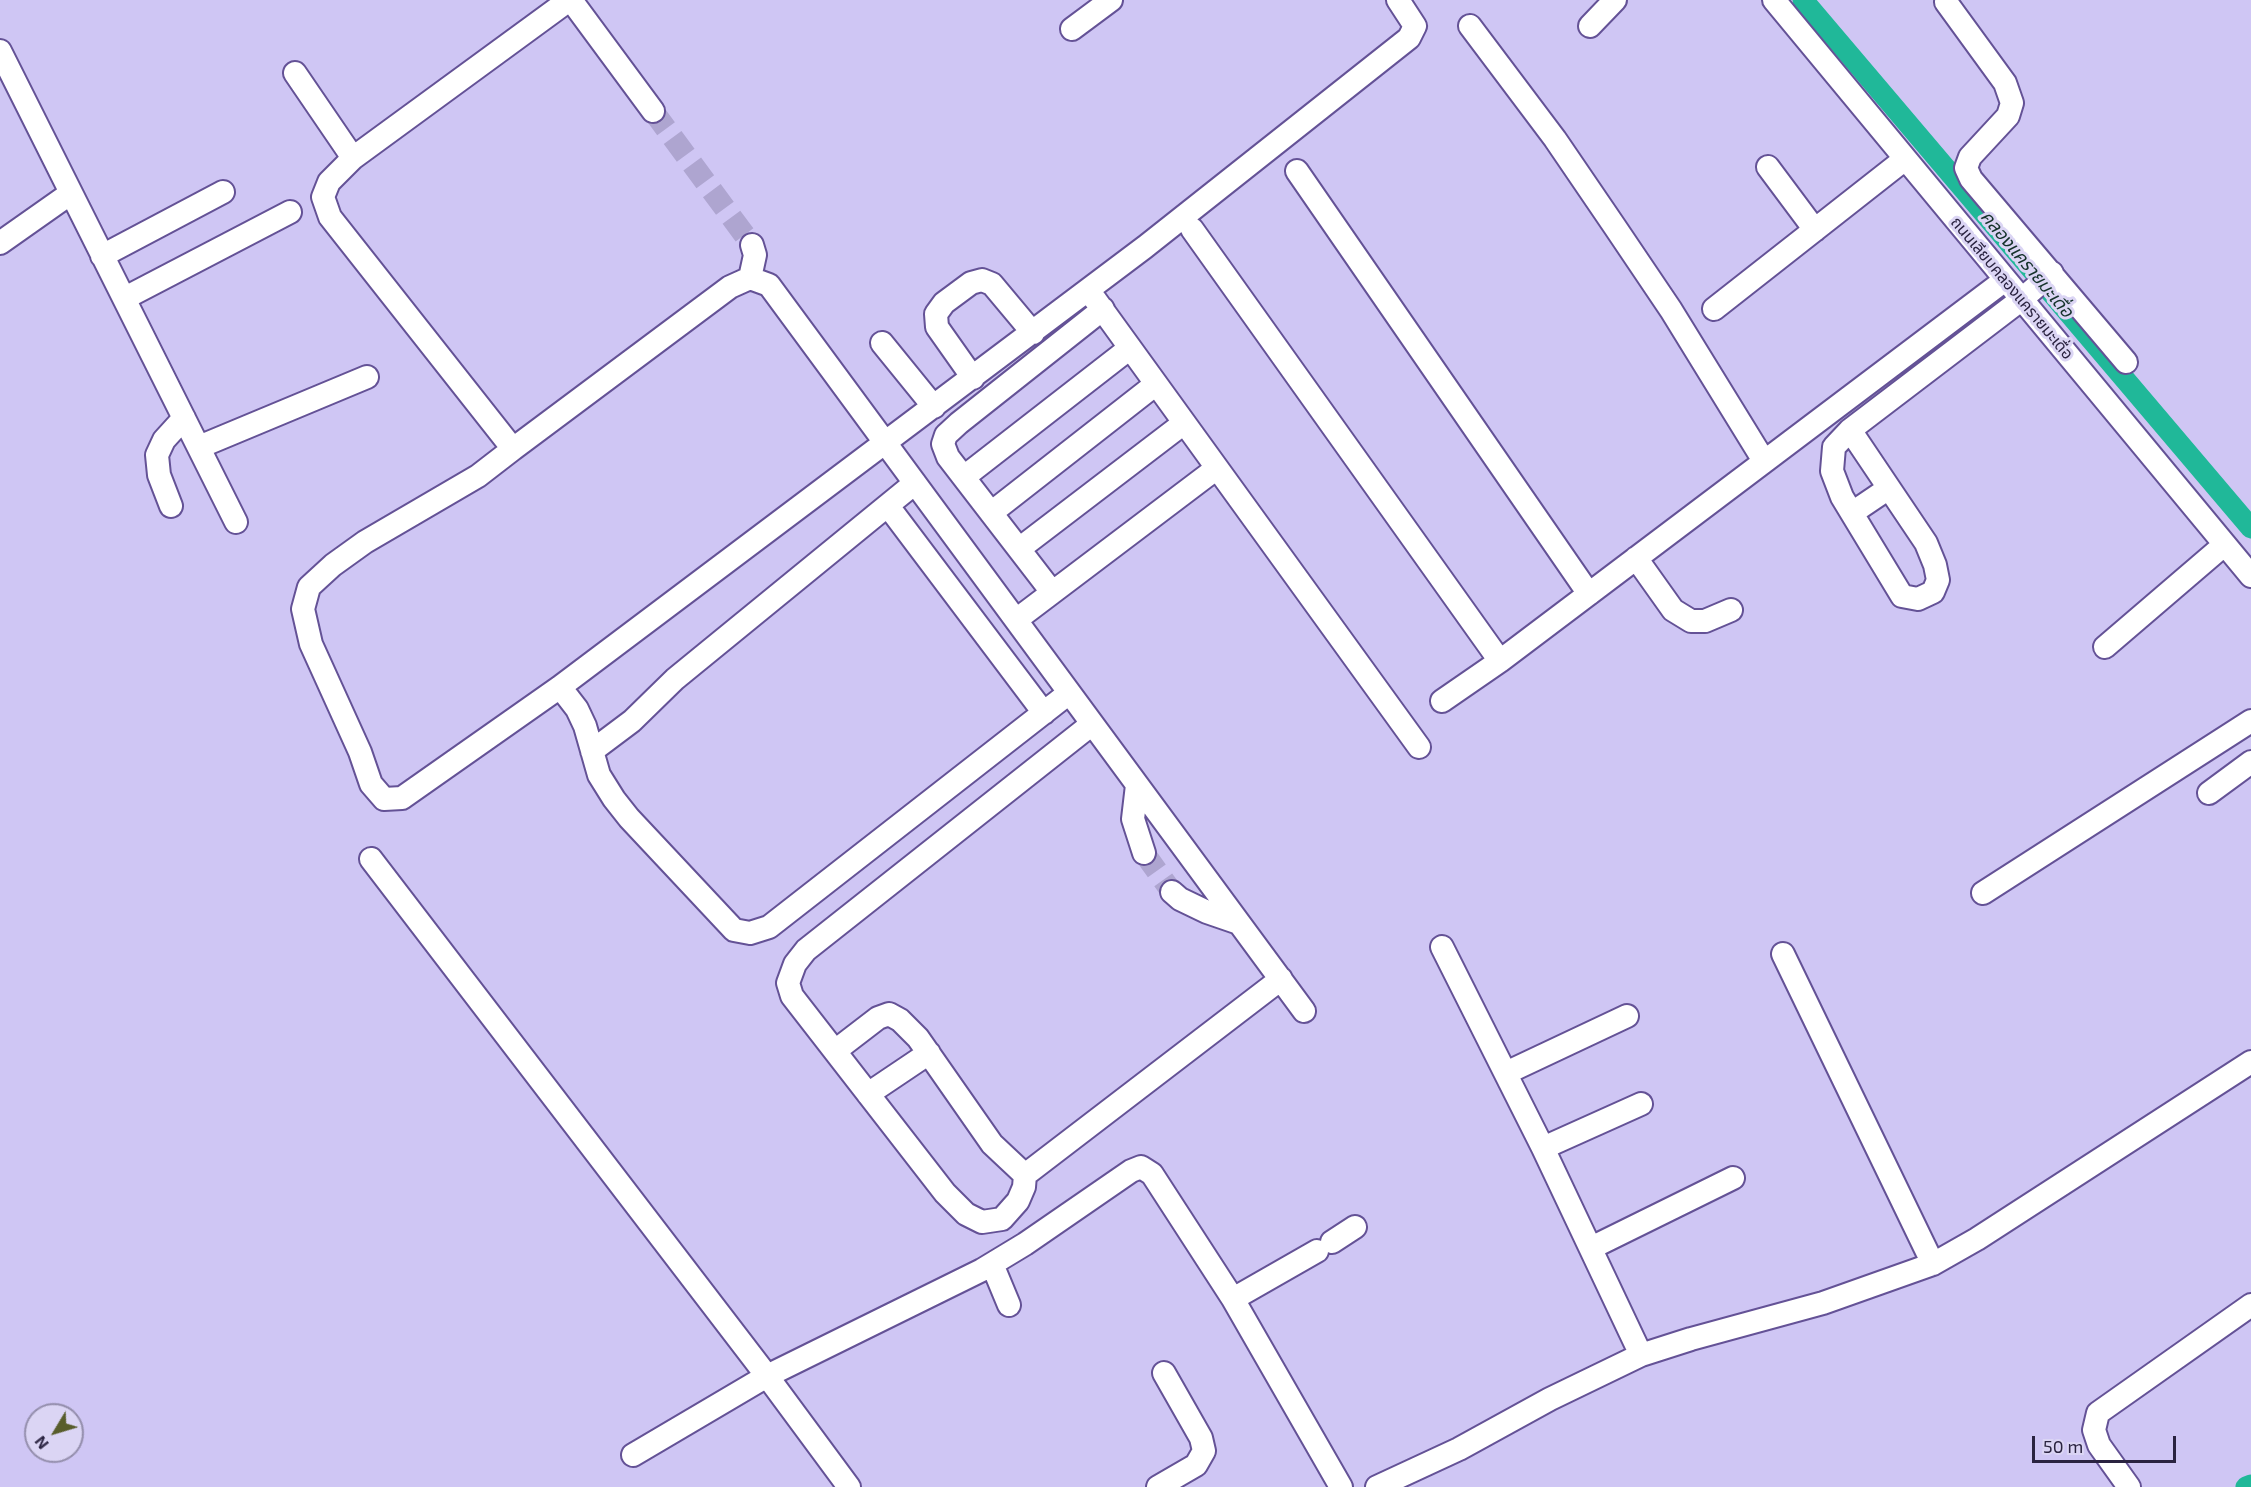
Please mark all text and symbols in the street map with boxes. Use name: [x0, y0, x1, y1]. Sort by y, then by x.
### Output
water label: คลองแครายมะเดื่อ: [1976, 206, 2078, 322]
street label: ถนนเลียบคลองแครายมะเดื่อ: [1947, 213, 2077, 363]
north arrow: [24, 1403, 84, 1463]
scale bar: [2035, 1424, 2179, 1462]
text: N: [30, 1433, 52, 1454]
text: 50 m: [2043, 1435, 2083, 1457]

